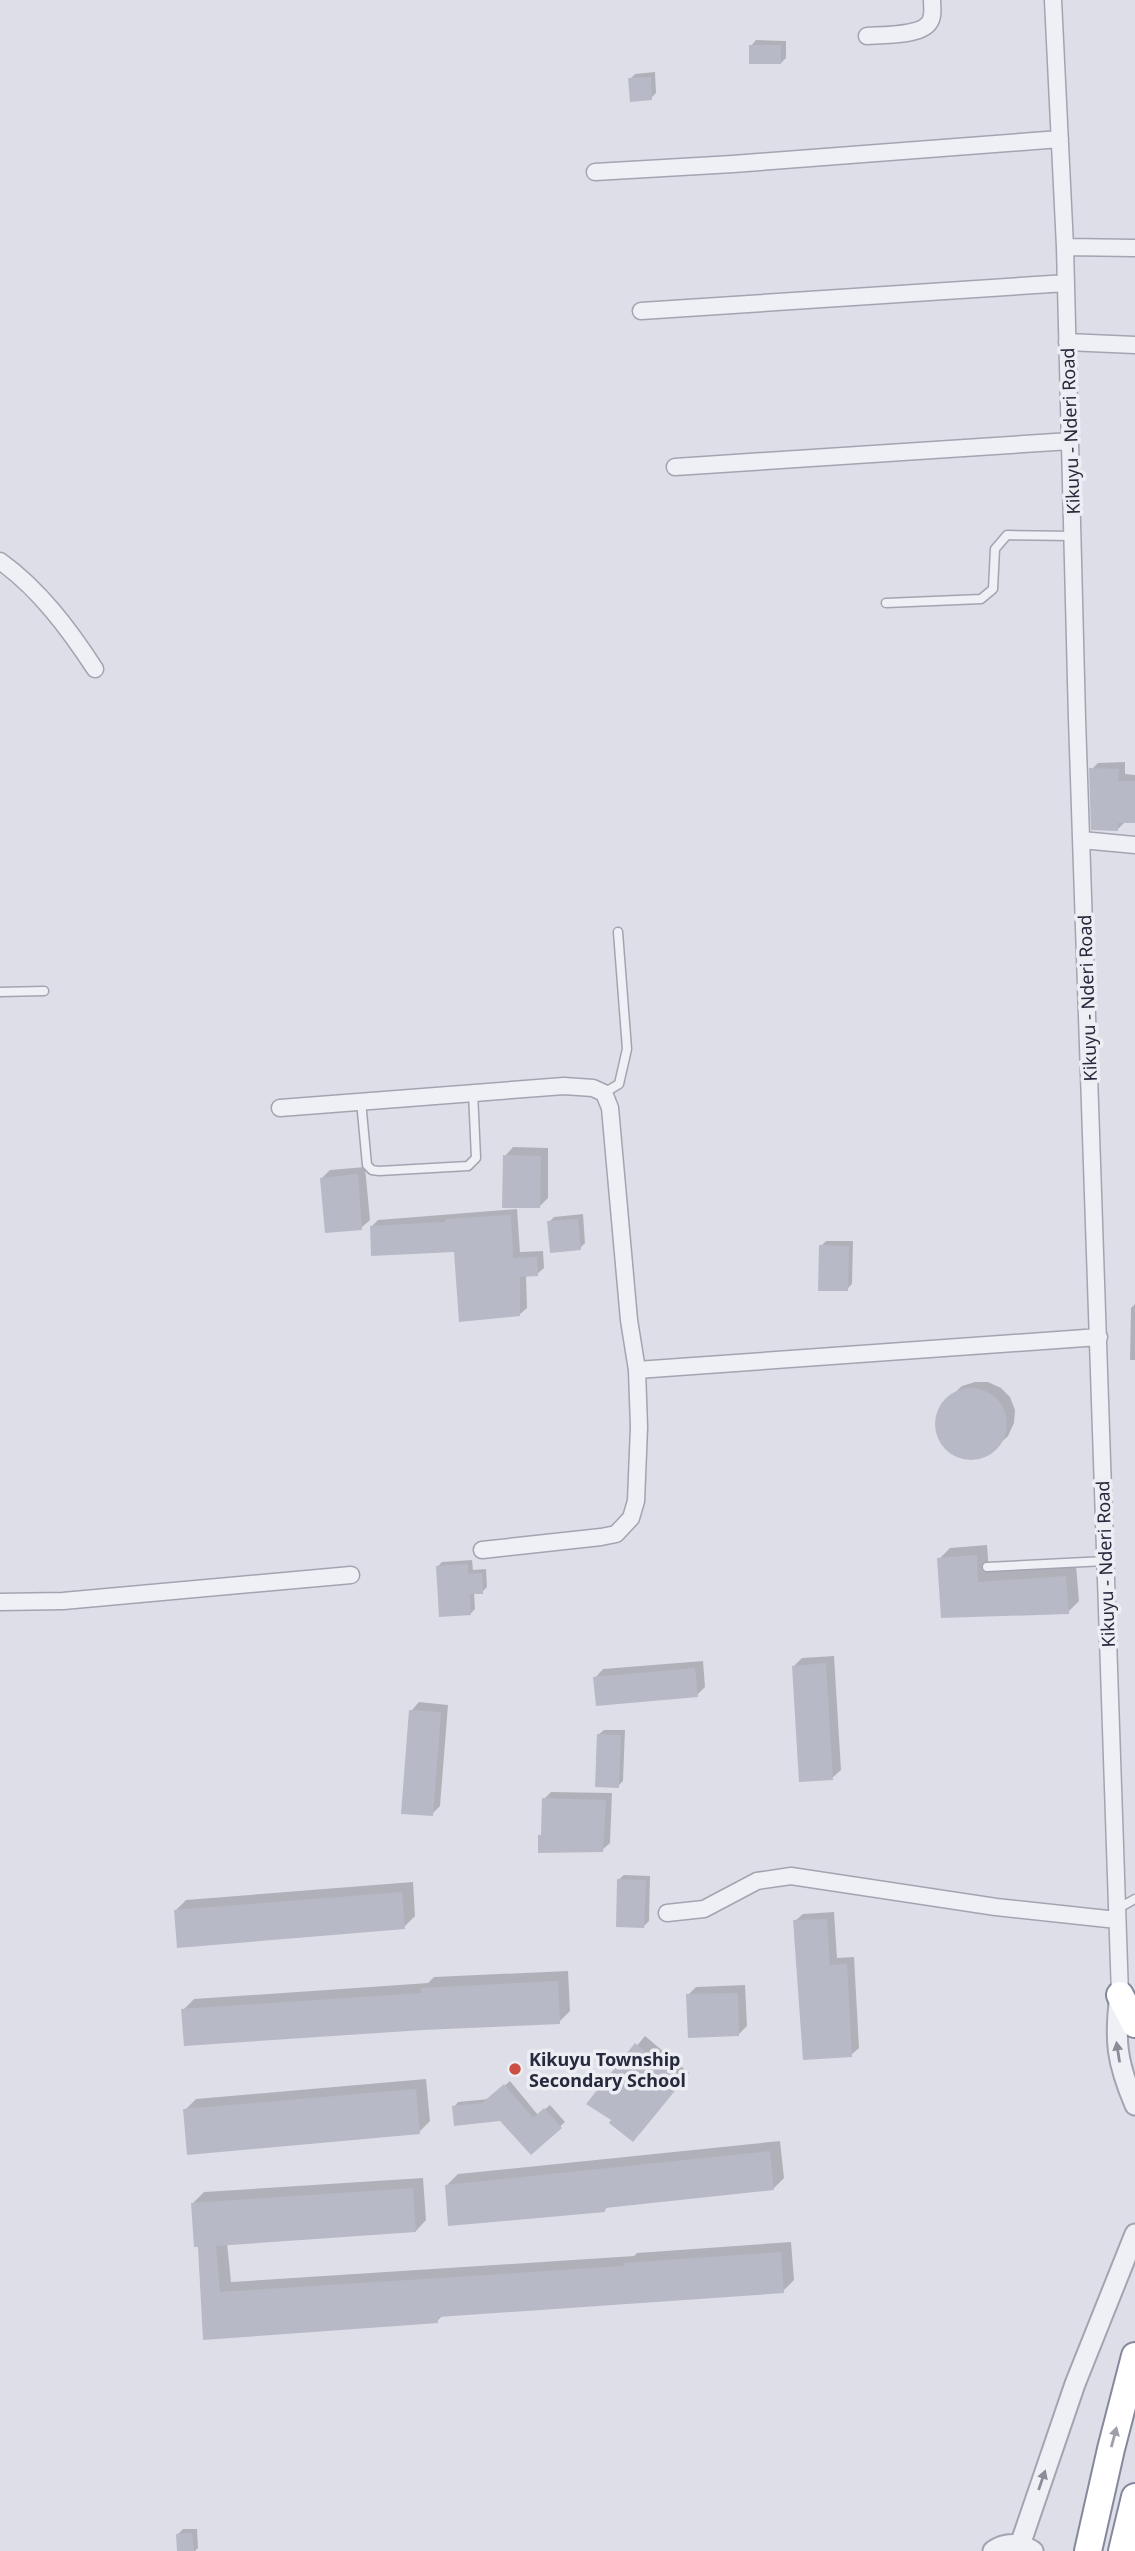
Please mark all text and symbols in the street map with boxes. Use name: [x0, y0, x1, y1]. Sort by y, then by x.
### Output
street label: Kikuyu - Nderi Road: [1055, 347, 1085, 515]
street label: Kikuyu - Nderi Road: [1072, 914, 1102, 1082]
street label: Kikuyu - Nderi Road: [1090, 1480, 1120, 1648]
one-way arrow: [1112, 2041, 1123, 2063]
place label: Kikuyu Township Secondary School: [529, 2047, 686, 2092]
marker: Kikuyu Township Secondary School: [507, 2061, 523, 2077]
one-way arrow: [1109, 2426, 1120, 2448]
one-way arrow: [1037, 2470, 1048, 2491]

